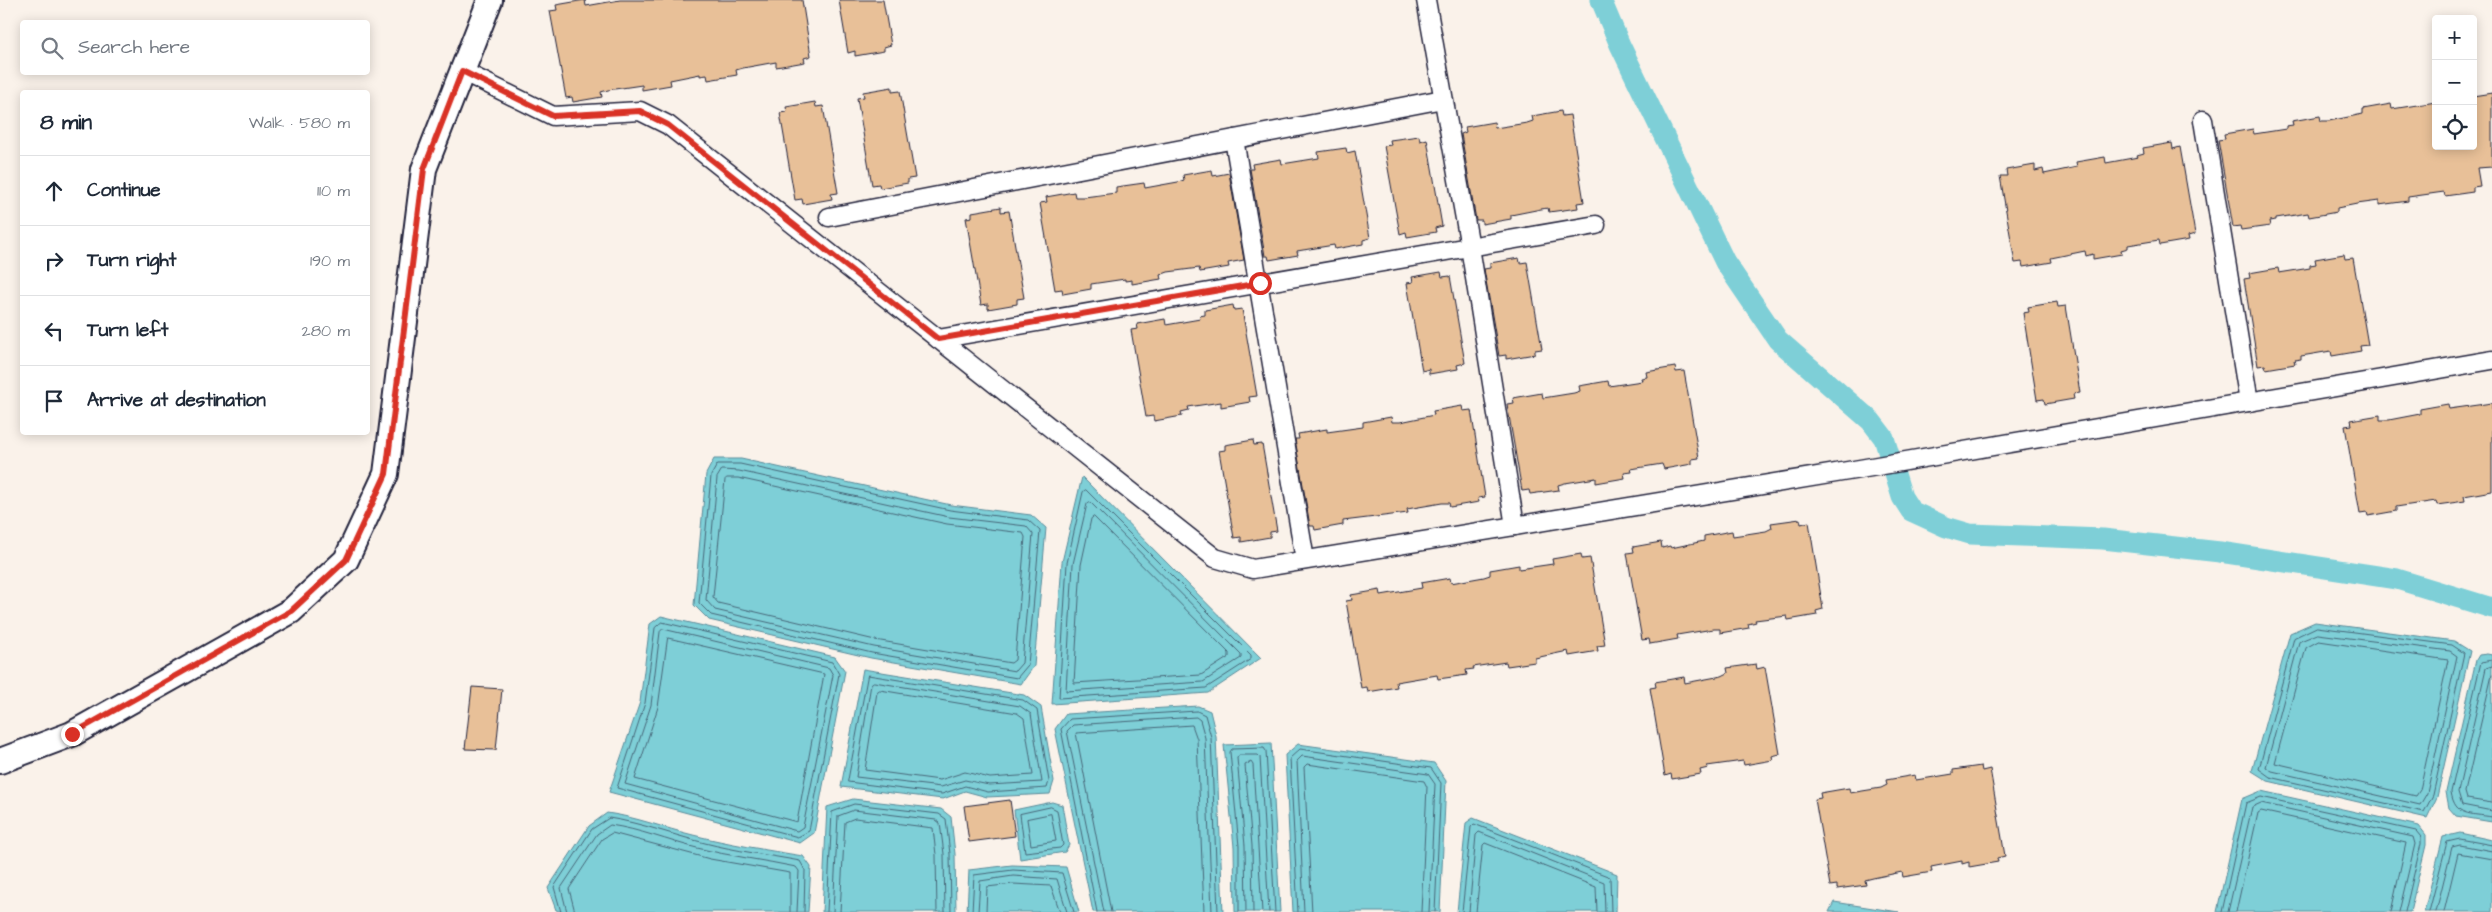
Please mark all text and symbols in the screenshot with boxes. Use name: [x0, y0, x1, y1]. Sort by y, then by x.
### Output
map controls: [2432, 15, 2477, 150]
button: +: [2432, 15, 2477, 60]
search box: [20, 20, 370, 75]
icon: search: [38, 34, 66, 62]
text: Search here: [78, 34, 190, 61]
button: −: [2432, 60, 2477, 105]
button: locate: [2432, 105, 2477, 150]
text: 8 min: [40, 108, 92, 137]
text: Walk · 580 m: [249, 112, 350, 134]
icon: ahead: [40, 177, 68, 205]
text: Continue: [87, 177, 161, 204]
text: 110 m: [317, 180, 350, 202]
icon: right: [40, 247, 68, 275]
text: Turn right: [87, 247, 176, 274]
text: 190 m: [310, 250, 350, 272]
route start: [1249, 272, 1272, 295]
icon: left: [40, 317, 68, 345]
text: Turn left: [87, 317, 168, 344]
text: 280 m: [302, 320, 350, 342]
icon: arrive: [40, 387, 68, 415]
text: Arrive at destination: [87, 387, 266, 414]
route end: [61, 723, 84, 746]

